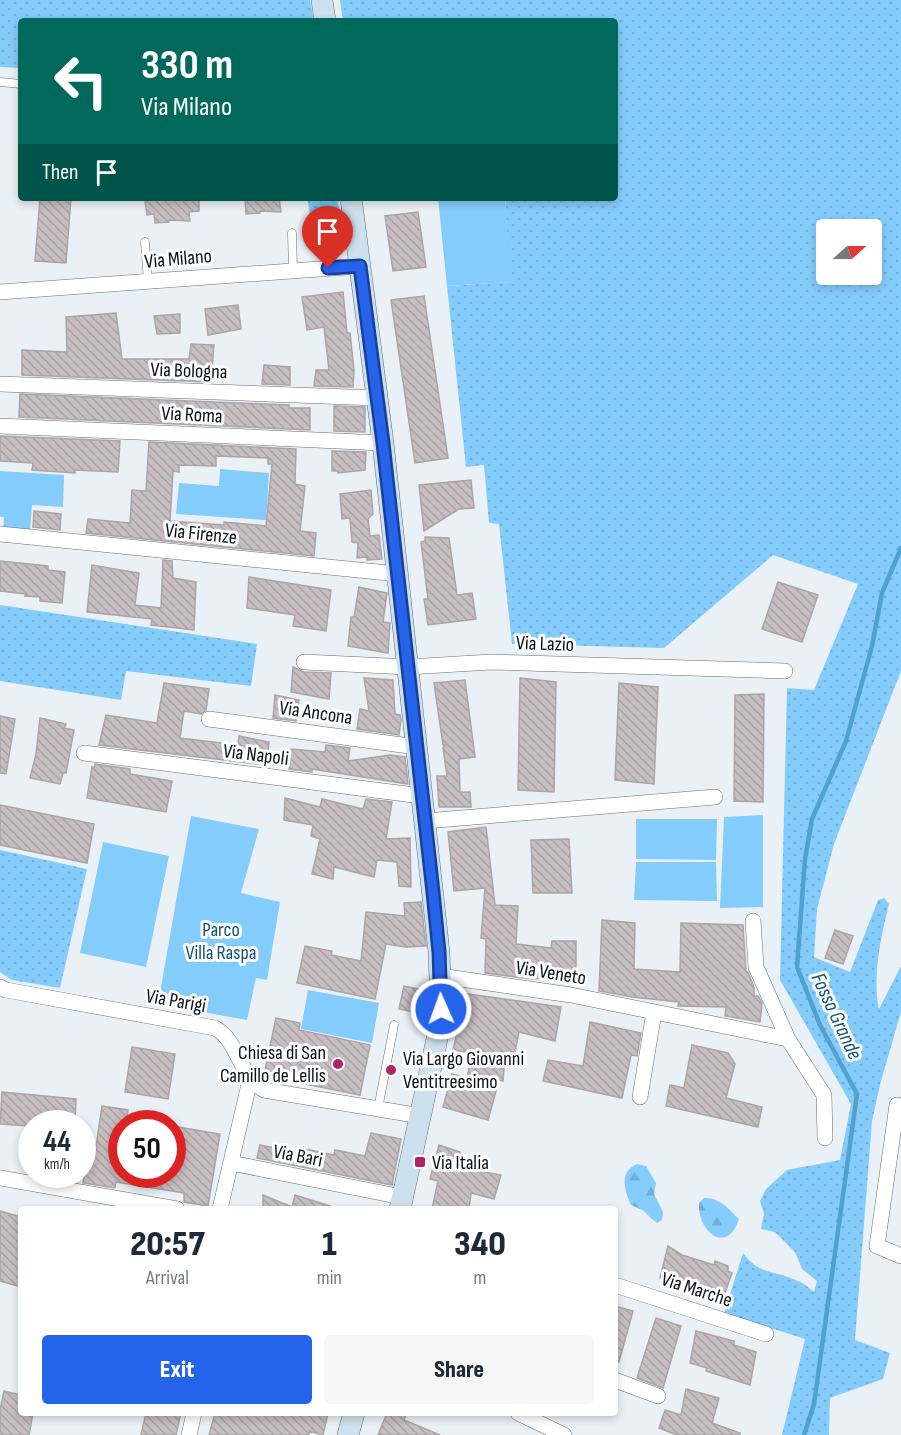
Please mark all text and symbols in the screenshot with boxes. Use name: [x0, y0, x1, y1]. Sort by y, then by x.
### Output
text: 330 m: [141, 40, 233, 91]
icon: left: [42, 42, 120, 120]
text: Via Milano: [141, 91, 232, 123]
icon: arrive: [90, 156, 123, 189]
text: Then: [42, 159, 78, 186]
pin: [302, 206, 353, 268]
icon: arrive: [311, 215, 344, 248]
north arrow: [816, 219, 882, 285]
map controls: [816, 219, 882, 285]
street label: Via Milano: [143, 244, 213, 274]
street label: Via Bologna: [150, 358, 228, 384]
street label: Via Roma: [161, 401, 223, 429]
street label: Via Firenze: [164, 518, 238, 550]
street label: Via Lazio: [516, 631, 574, 657]
street label: Via Ancona: [278, 696, 354, 730]
street label: Via Napoli: [222, 739, 290, 771]
park label: Parco Villa Raspa: [186, 918, 256, 965]
street label: Via Veneto: [514, 956, 588, 990]
water label: Fosso Grande: [806, 969, 867, 1063]
position arrow: [409, 977, 473, 1041]
street label: Via Parigi: [144, 984, 208, 1018]
place label: Chiesa di San Camillo de Lellis: [220, 1041, 326, 1088]
place label: Via Largo Giovanni Ventitreesimo: [403, 1047, 524, 1094]
marker: Chiesa di San Camillo de Lellis: [331, 1057, 345, 1071]
marker: Via Largo Giovanni Ventitreesimo: [384, 1063, 398, 1077]
speed limit sign: 50: [108, 1110, 186, 1188]
text: 44: [43, 1124, 71, 1160]
street label: Via Bari: [271, 1139, 325, 1173]
place label: Via Italia: [432, 1151, 489, 1175]
text: km/h: [44, 1155, 70, 1174]
marker: Via Italia: [413, 1155, 427, 1169]
text: 20:57: [130, 1223, 205, 1266]
text: 1: [322, 1223, 337, 1266]
text: 340: [454, 1223, 506, 1266]
text: Arrival: [146, 1266, 189, 1290]
text: min: [317, 1266, 342, 1290]
text: m: [474, 1266, 486, 1290]
street label: Via Marche: [658, 1267, 735, 1313]
button: Exit: [42, 1335, 312, 1404]
button: Share: [324, 1335, 594, 1404]

